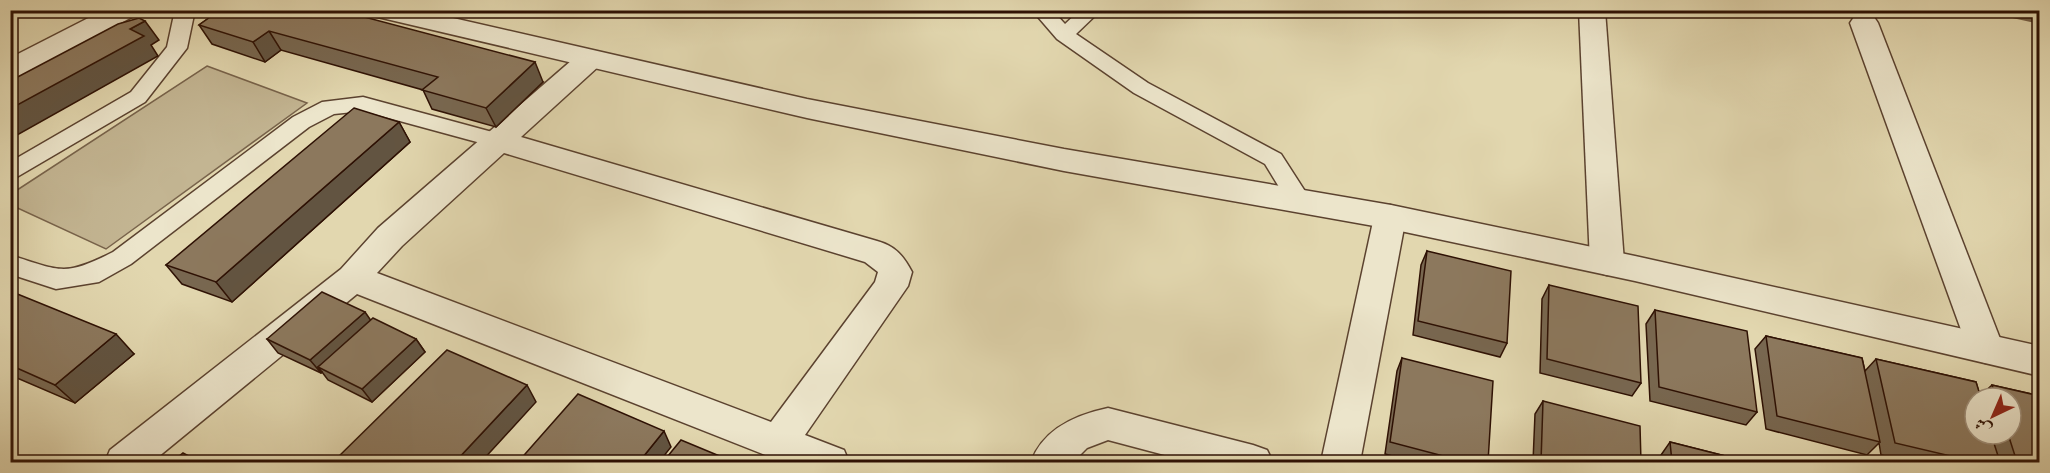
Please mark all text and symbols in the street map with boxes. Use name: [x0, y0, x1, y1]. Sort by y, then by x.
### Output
north arrow: [1963, 386, 2023, 446]
text: ش: [1970, 413, 1996, 439]

